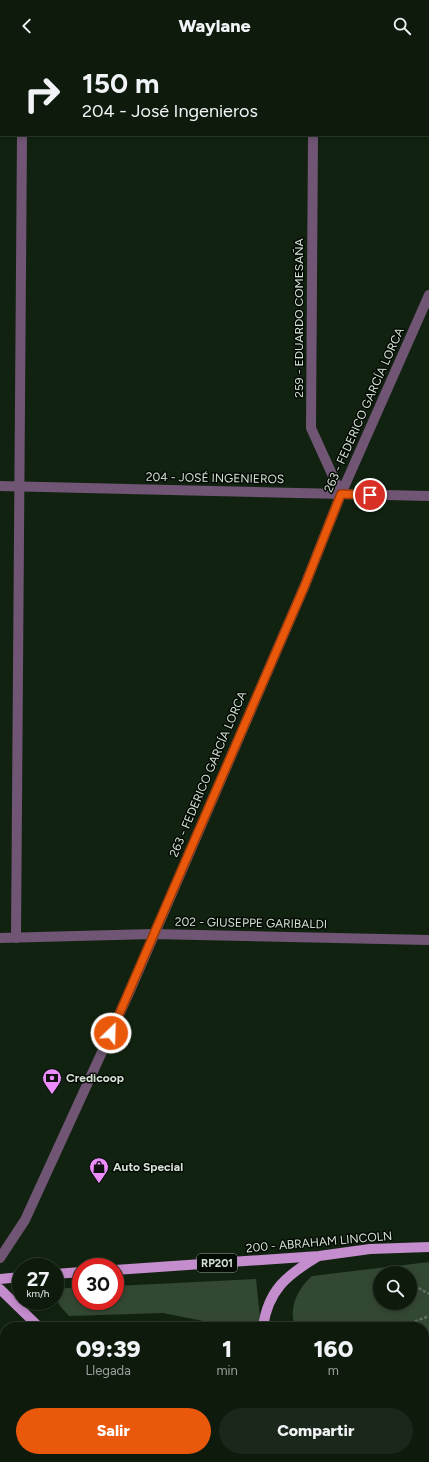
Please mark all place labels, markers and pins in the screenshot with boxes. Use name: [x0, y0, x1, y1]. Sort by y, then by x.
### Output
pin: [353, 478, 387, 512]
bank icon: Credicoop: [41, 1067, 63, 1095]
place label: Credicoop: [66, 1071, 124, 1085]
shop icon: Auto Special: [88, 1156, 110, 1184]
place label: Auto Special: [113, 1160, 183, 1174]

